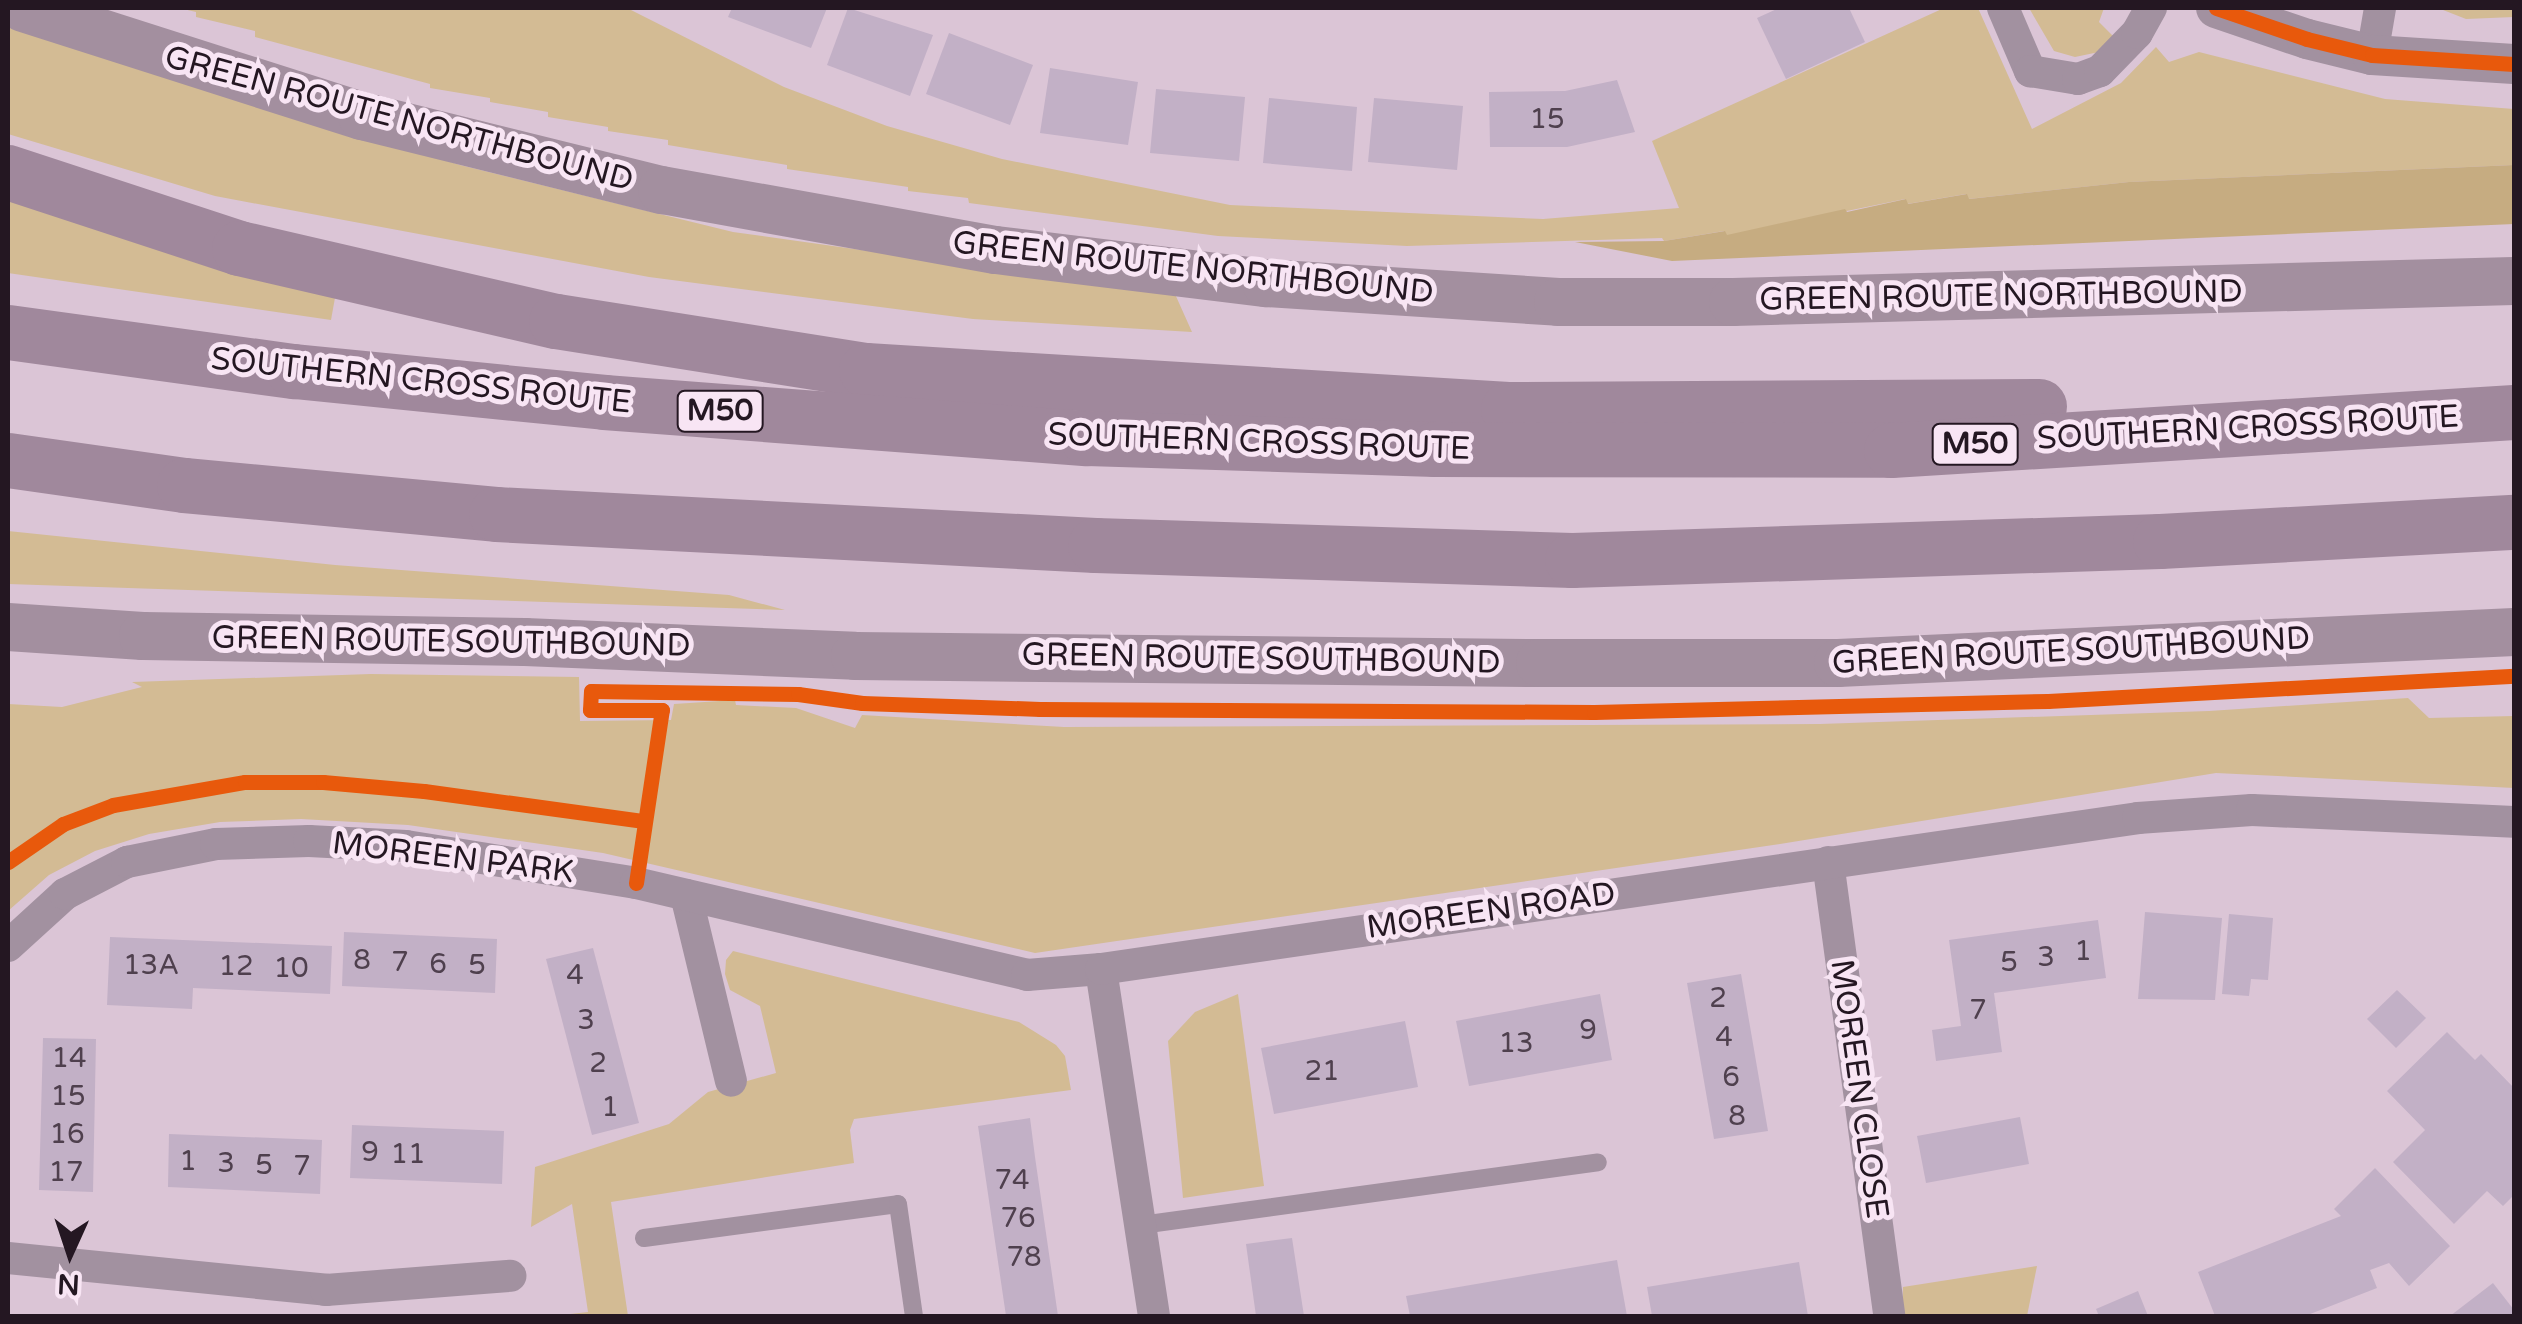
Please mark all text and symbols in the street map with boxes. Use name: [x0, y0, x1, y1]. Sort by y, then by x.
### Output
street label: GREEN ROUTE NORTHBOUND: [161, 38, 637, 200]
house number: 15: [1529, 102, 1565, 136]
street label: GREEN ROUTE NORTHBOUND: [951, 224, 1435, 312]
street label: GREEN ROUTE NORTHBOUND: [1759, 273, 2243, 319]
street label: SOUTHERN CROSS ROUTE: [209, 340, 633, 422]
road number: M50: [675, 386, 765, 436]
street label: SOUTHERN CROSS ROUTE: [2036, 398, 2460, 458]
street label: SOUTHERN CROSS ROUTE: [1047, 415, 1471, 469]
road number: M50: [1930, 419, 2020, 469]
street label: GREEN ROUTE SOUTHBOUND: [211, 619, 691, 665]
street label: GREEN ROUTE SOUTHBOUND: [1831, 619, 2311, 683]
street label: GREEN ROUTE SOUTHBOUND: [1021, 636, 1501, 682]
street label: MOREEN PARK: [330, 824, 576, 892]
street label: MOREEN ROAD: [1364, 875, 1618, 947]
house number: 1: [2074, 934, 2092, 968]
house number: 3: [2037, 940, 2055, 974]
house number: 8: [353, 943, 371, 977]
house number: 7: [391, 945, 409, 979]
house number: 5: [2000, 945, 2018, 979]
house number: 6: [429, 947, 447, 981]
house number: 13A: [123, 948, 179, 982]
house number: 5: [468, 948, 486, 982]
house number: 12: [218, 949, 254, 983]
house number: 10: [273, 951, 309, 985]
street label: MOREEN CLOSE: [1822, 957, 1896, 1221]
house number: 4: [566, 958, 584, 992]
house number: 2: [1709, 981, 1727, 1015]
house number: 7: [1969, 993, 1987, 1027]
house number: 3: [577, 1003, 595, 1037]
house number: 9: [1579, 1013, 1597, 1047]
house number: 4: [1715, 1020, 1733, 1054]
house number: 13: [1498, 1026, 1534, 1060]
house number: 14: [51, 1041, 87, 1075]
house number: 2: [589, 1046, 607, 1080]
house number: 21: [1304, 1054, 1340, 1088]
house number: 6: [1722, 1060, 1740, 1094]
house number: 15: [50, 1079, 86, 1113]
house number: 1: [601, 1090, 619, 1124]
house number: 8: [1728, 1099, 1746, 1133]
house number: 16: [49, 1117, 85, 1151]
house number: 9: [361, 1135, 379, 1169]
house number: 11: [390, 1137, 426, 1171]
house number: 1: [179, 1144, 197, 1178]
house number: 3: [217, 1146, 235, 1180]
house number: 5: [255, 1148, 273, 1182]
house number: 7: [293, 1149, 311, 1183]
house number: 17: [48, 1155, 84, 1189]
house number: 74: [994, 1163, 1030, 1197]
house number: 76: [1000, 1201, 1036, 1235]
north arrow: [20, 1204, 120, 1304]
house number: 78: [1006, 1240, 1042, 1274]
text: N: [56, 1266, 81, 1302]

